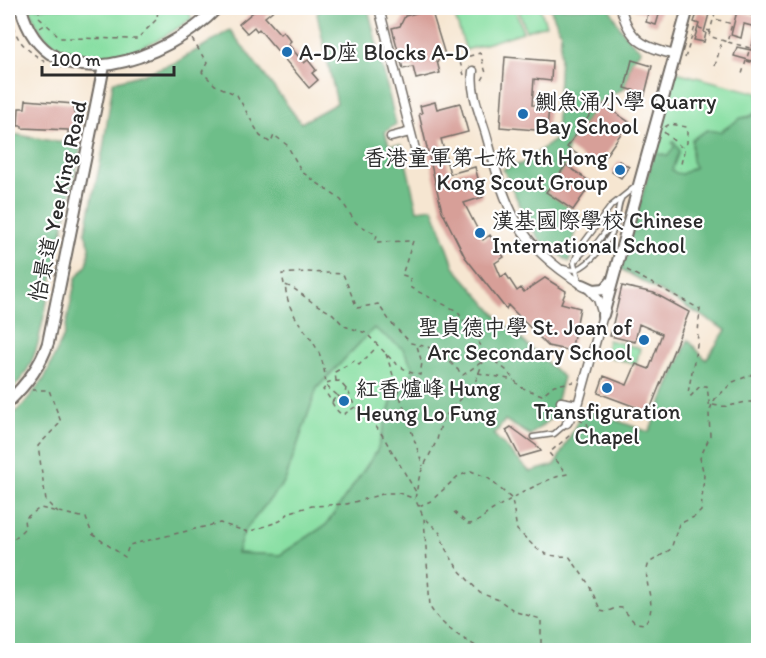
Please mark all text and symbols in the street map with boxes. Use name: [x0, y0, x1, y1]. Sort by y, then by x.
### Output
scale bar: [42, 39, 174, 77]
place label: A-D座 Blocks A-D: [299, 39, 469, 66]
marker: A-D座 Blocks A-D: [280, 45, 294, 59]
text: 100 m: [51, 49, 101, 71]
place label: 鰂魚涌小學 Quarry Bay School: [535, 88, 717, 140]
street label: 怡景道 Yee King Road: [23, 98, 93, 304]
marker: 鰂魚涌小學 Quarry Bay School: [516, 107, 530, 121]
place label: 香港童軍第七旅 7th Hong Kong Scout Group: [363, 144, 609, 196]
marker: 香港童軍第七旅 7th Hong Kong Scout Group: [613, 163, 627, 177]
place label: 漢基國際學校 Chinese International School: [492, 207, 703, 259]
marker: 漢基國際學校 Chinese International School: [473, 226, 487, 240]
place label: 聖貞德中學 St. Joan of Arc Secondary School: [418, 314, 633, 366]
marker: 聖貞德中學 St. Joan of Arc Secondary School: [637, 333, 651, 347]
place label: 紅香爐峰 Hung Heung Lo Fung: [356, 375, 501, 427]
marker: Transfiguration Chapel: [600, 381, 614, 395]
marker: 紅香爐峰 Hung Heung Lo Fung: [337, 394, 351, 408]
place label: Transfiguration Chapel: [533, 398, 681, 450]

